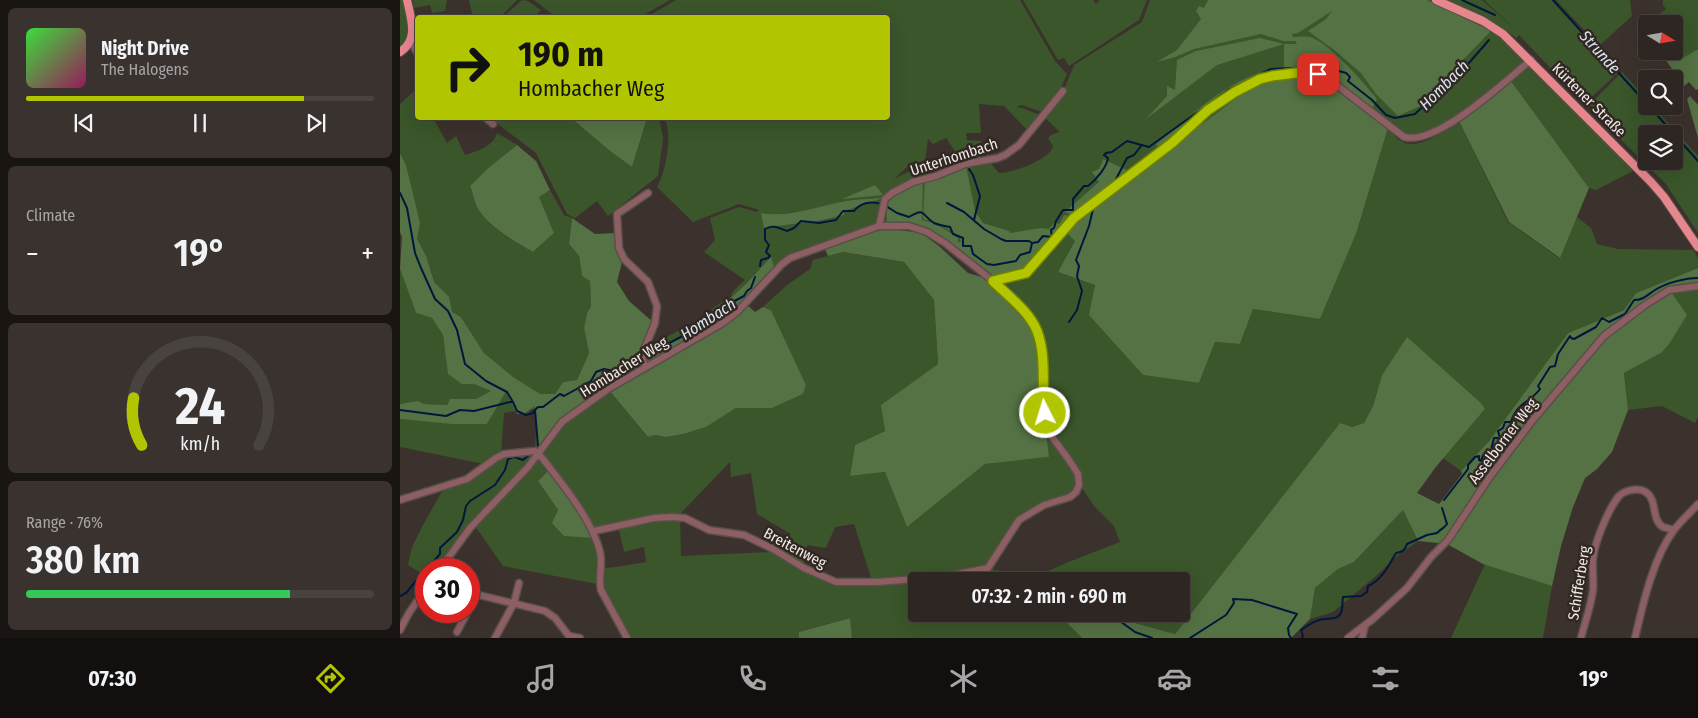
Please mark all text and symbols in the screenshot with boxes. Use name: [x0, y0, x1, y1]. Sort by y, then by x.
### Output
north arrow: [1638, 15, 1682, 60]
map controls: [1638, 15, 1683, 170]
water label: Strunde: [1575, 26, 1625, 78]
text: 190 m: [518, 33, 604, 75]
icon: right: [435, 35, 500, 100]
text: Night Drive: [101, 37, 189, 60]
pin: [1297, 53, 1339, 95]
water label: Hombach: [1415, 56, 1473, 114]
street label: Kürtener Straße: [1548, 59, 1630, 141]
text: The Halogens: [101, 60, 189, 79]
icon: arrive: [1304, 60, 1332, 88]
button: search: [1638, 70, 1683, 115]
text: Hombacher Weg: [518, 75, 664, 102]
icon: previous: [70, 109, 98, 137]
icon: pause: [186, 109, 214, 137]
icon: next: [302, 109, 330, 137]
button: layers: [1638, 125, 1683, 170]
street label: Unterhombach: [908, 134, 1000, 180]
text: Climate: [26, 206, 75, 225]
text: 19°: [173, 230, 226, 276]
text: −: [26, 237, 39, 270]
text: +: [361, 237, 374, 270]
water label: Hombach: [677, 294, 739, 344]
street label: Hombacher Weg: [577, 333, 671, 401]
text: 24: [174, 375, 225, 438]
position arrow: [1018, 386, 1070, 438]
street label: Asselborner Weg: [1465, 395, 1541, 487]
text: km/h: [180, 433, 220, 455]
text: Range · 76%: [26, 513, 103, 532]
street label: Breitenweg: [761, 524, 829, 572]
text: 380 km: [26, 537, 140, 583]
street label: Schifferberg: [1564, 545, 1594, 621]
speed limit sign: 30: [415, 558, 480, 623]
text: 07:32 · 2 min · 690 m: [971, 585, 1127, 608]
icon: directions: [313, 661, 348, 696]
icon: music: [524, 661, 559, 696]
icon: phone: [735, 661, 770, 696]
icon: climate: [946, 661, 981, 696]
icon: car: [1157, 661, 1192, 696]
icon: filters: [1368, 661, 1403, 696]
text: 07:30: [88, 665, 137, 692]
text: 19°: [1579, 665, 1610, 692]

